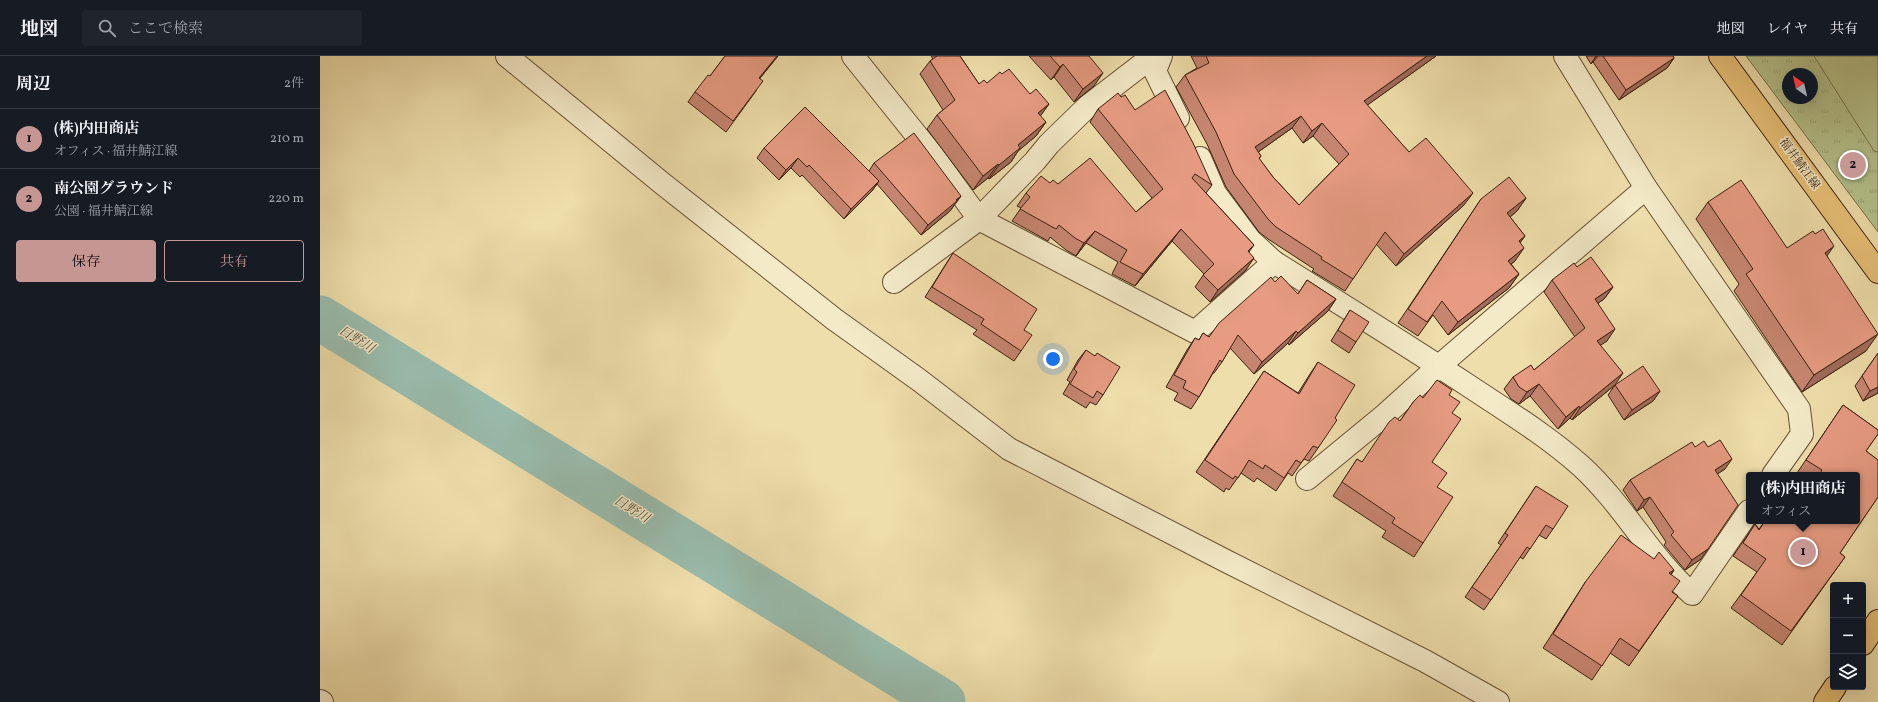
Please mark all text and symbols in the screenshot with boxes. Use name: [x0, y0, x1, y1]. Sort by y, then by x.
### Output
search box: [82, 10, 362, 46]
text: 地図: [20, 17, 58, 43]
icon: search: [96, 17, 118, 39]
text: ここで検索: [128, 19, 203, 40]
text: 地図: [1717, 20, 1745, 39]
text: レイヤ: [1767, 20, 1808, 39]
text: 共有: [1830, 20, 1858, 39]
north arrow: [1782, 68, 1818, 104]
text: 周辺: [16, 73, 50, 96]
text: 2件: [284, 75, 304, 93]
text: (株)内田商店: [54, 119, 139, 140]
text: 1: [26, 130, 32, 148]
text: 210 m: [270, 130, 304, 148]
street label: 福井鯖江線: [1775, 135, 1823, 193]
text: オフィス · 福井鯖江線: [54, 143, 177, 161]
pin: 2: [1840, 150, 1866, 180]
text: 南公園グラウンド: [54, 179, 174, 200]
text: 2: [26, 190, 32, 208]
text: 220 m: [268, 190, 304, 208]
text: 公園 · 福井鯖江線: [54, 203, 153, 221]
button: 保存: [16, 240, 156, 282]
button: 共有: [164, 240, 304, 282]
water label: 日野川: [335, 322, 379, 359]
your location: [1043, 349, 1063, 369]
popup: [1746, 472, 1860, 524]
text: (株)内田商店: [1761, 479, 1845, 500]
water label: 日野川: [610, 492, 654, 529]
text: オフィス: [1761, 503, 1811, 521]
pin: 1: [1790, 537, 1816, 567]
map controls: [1830, 582, 1866, 690]
button: +: [1830, 582, 1866, 618]
button: −: [1830, 618, 1866, 654]
button: layers: [1830, 654, 1866, 690]

